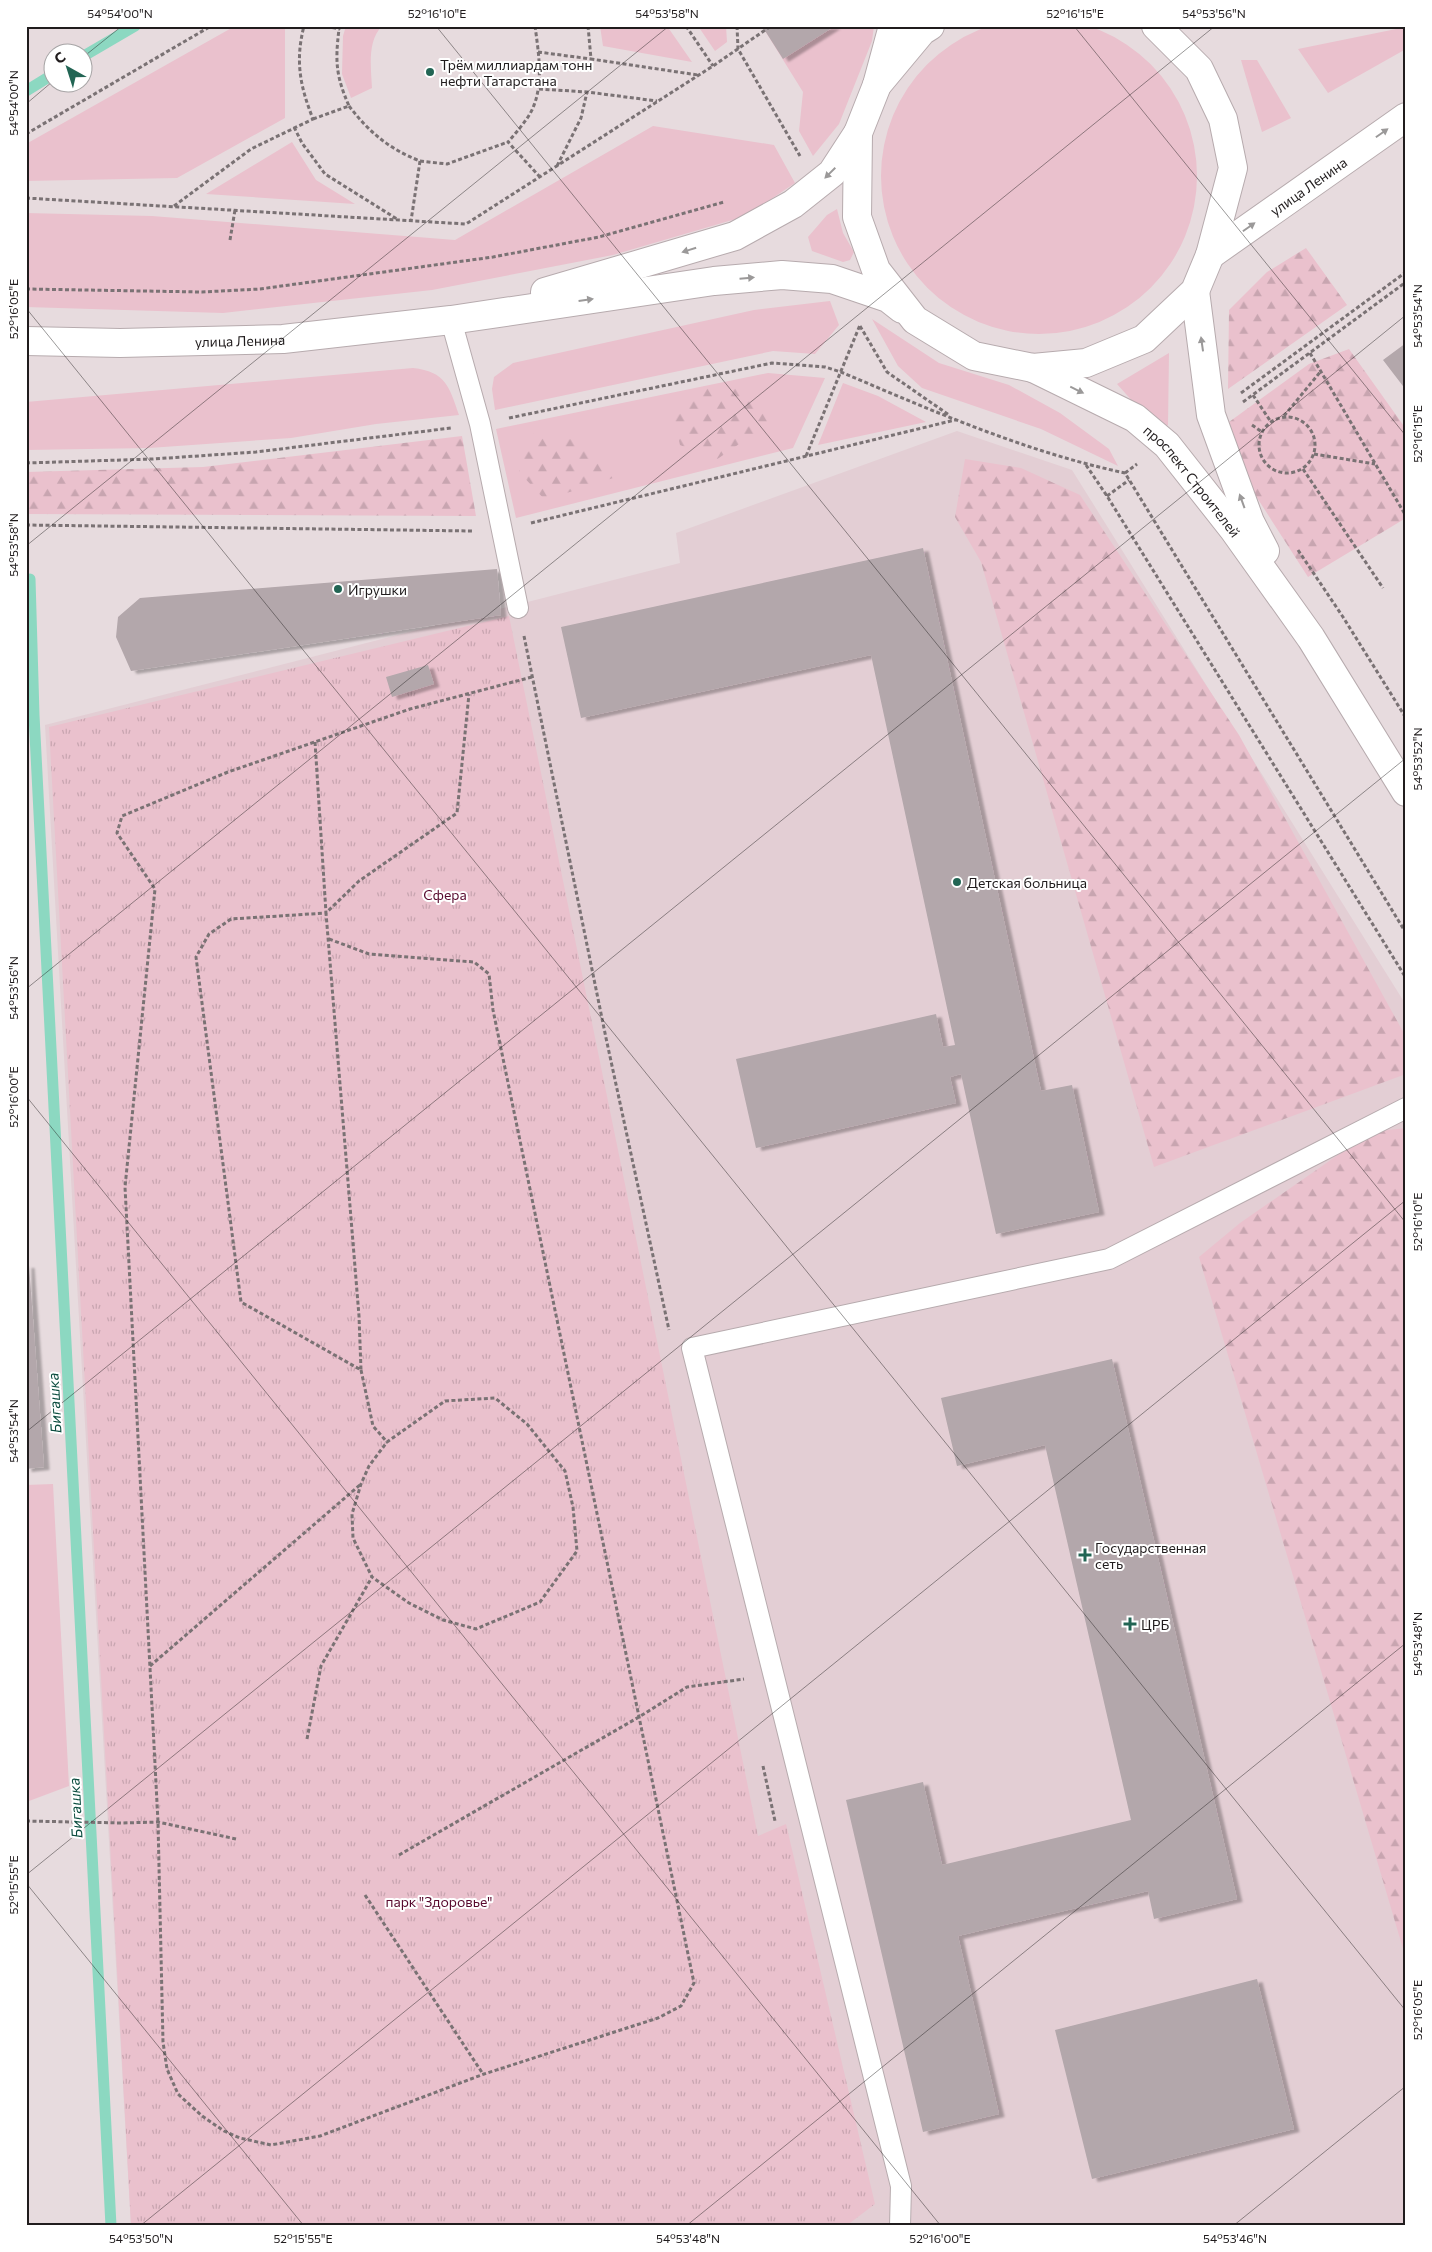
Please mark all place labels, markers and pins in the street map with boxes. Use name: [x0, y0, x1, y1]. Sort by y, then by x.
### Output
place label: Трём миллиардам тонн нефти Татарстана: [440, 56, 593, 89]
marker: Трём миллиардам тонн нефти Татарстана: [424, 66, 436, 78]
place label: Игрушки: [348, 581, 407, 598]
marker: Игрушки: [332, 583, 344, 595]
place label: Детская больница: [967, 874, 1087, 891]
marker: Детская больница: [951, 876, 963, 888]
place label: Государственная сеть: [1095, 1539, 1206, 1572]
marker: Государственная сеть: [1079, 1549, 1091, 1561]
place label: ЦРБ: [1141, 1616, 1169, 1633]
marker: ЦРБ: [1123, 1617, 1137, 1631]

